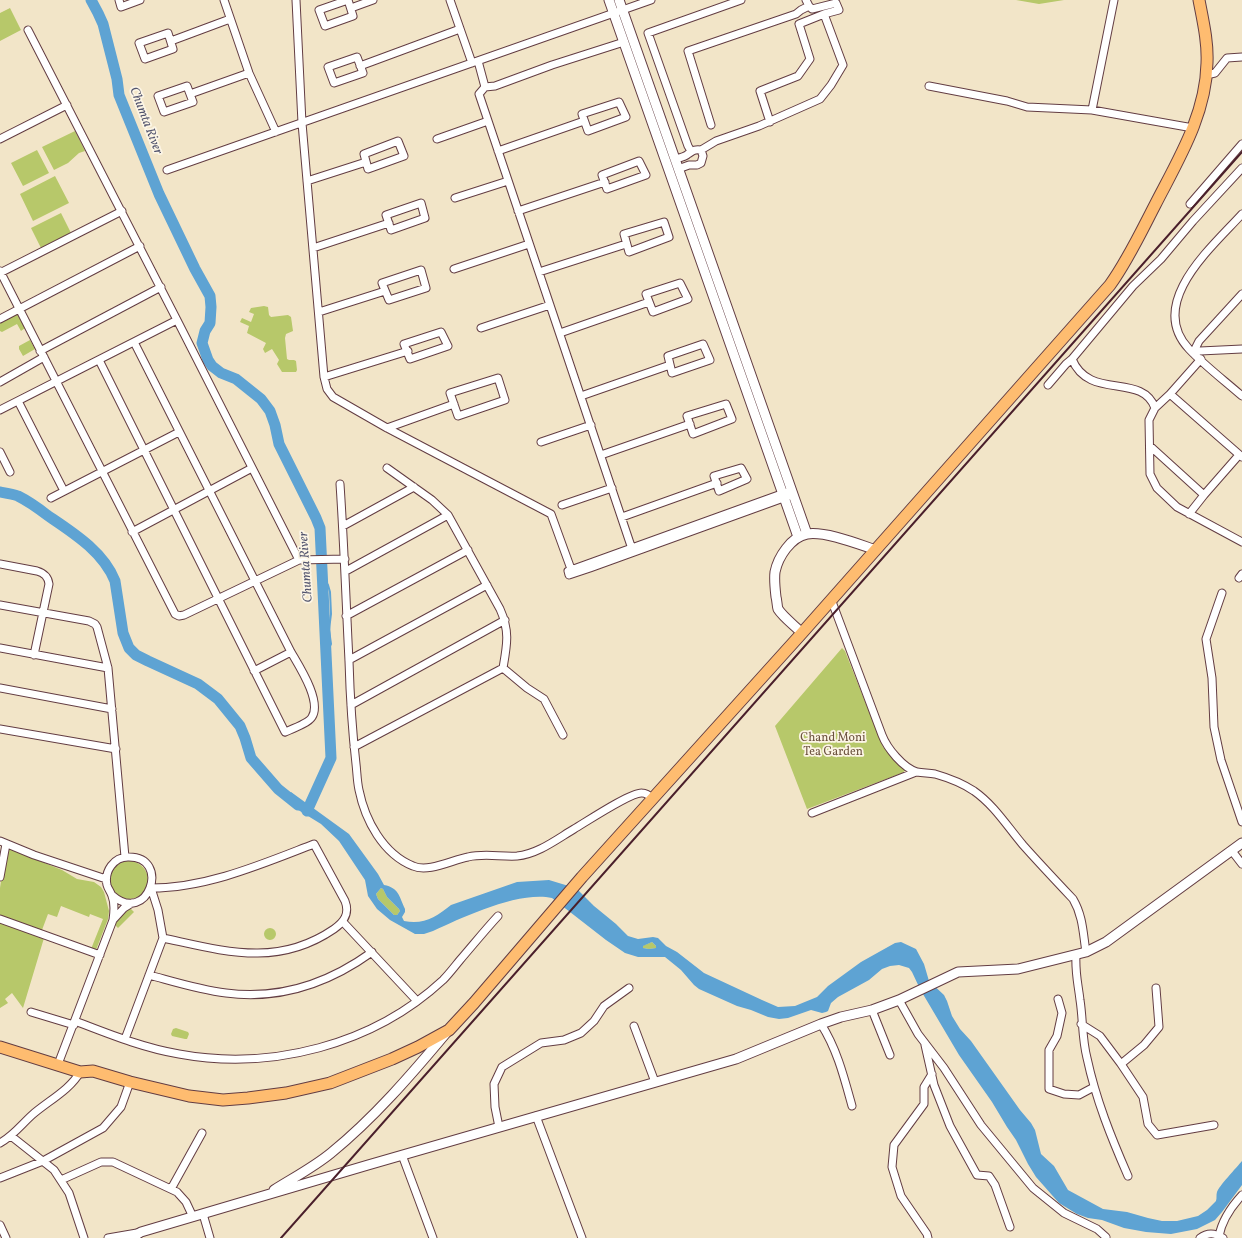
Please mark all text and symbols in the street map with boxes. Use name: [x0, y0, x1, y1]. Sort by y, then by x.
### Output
water label: Chumta River: [125, 85, 165, 157]
water label: Chumta River: [297, 531, 317, 603]
park label: Chand Moni Tea Garden: [800, 732, 866, 760]

